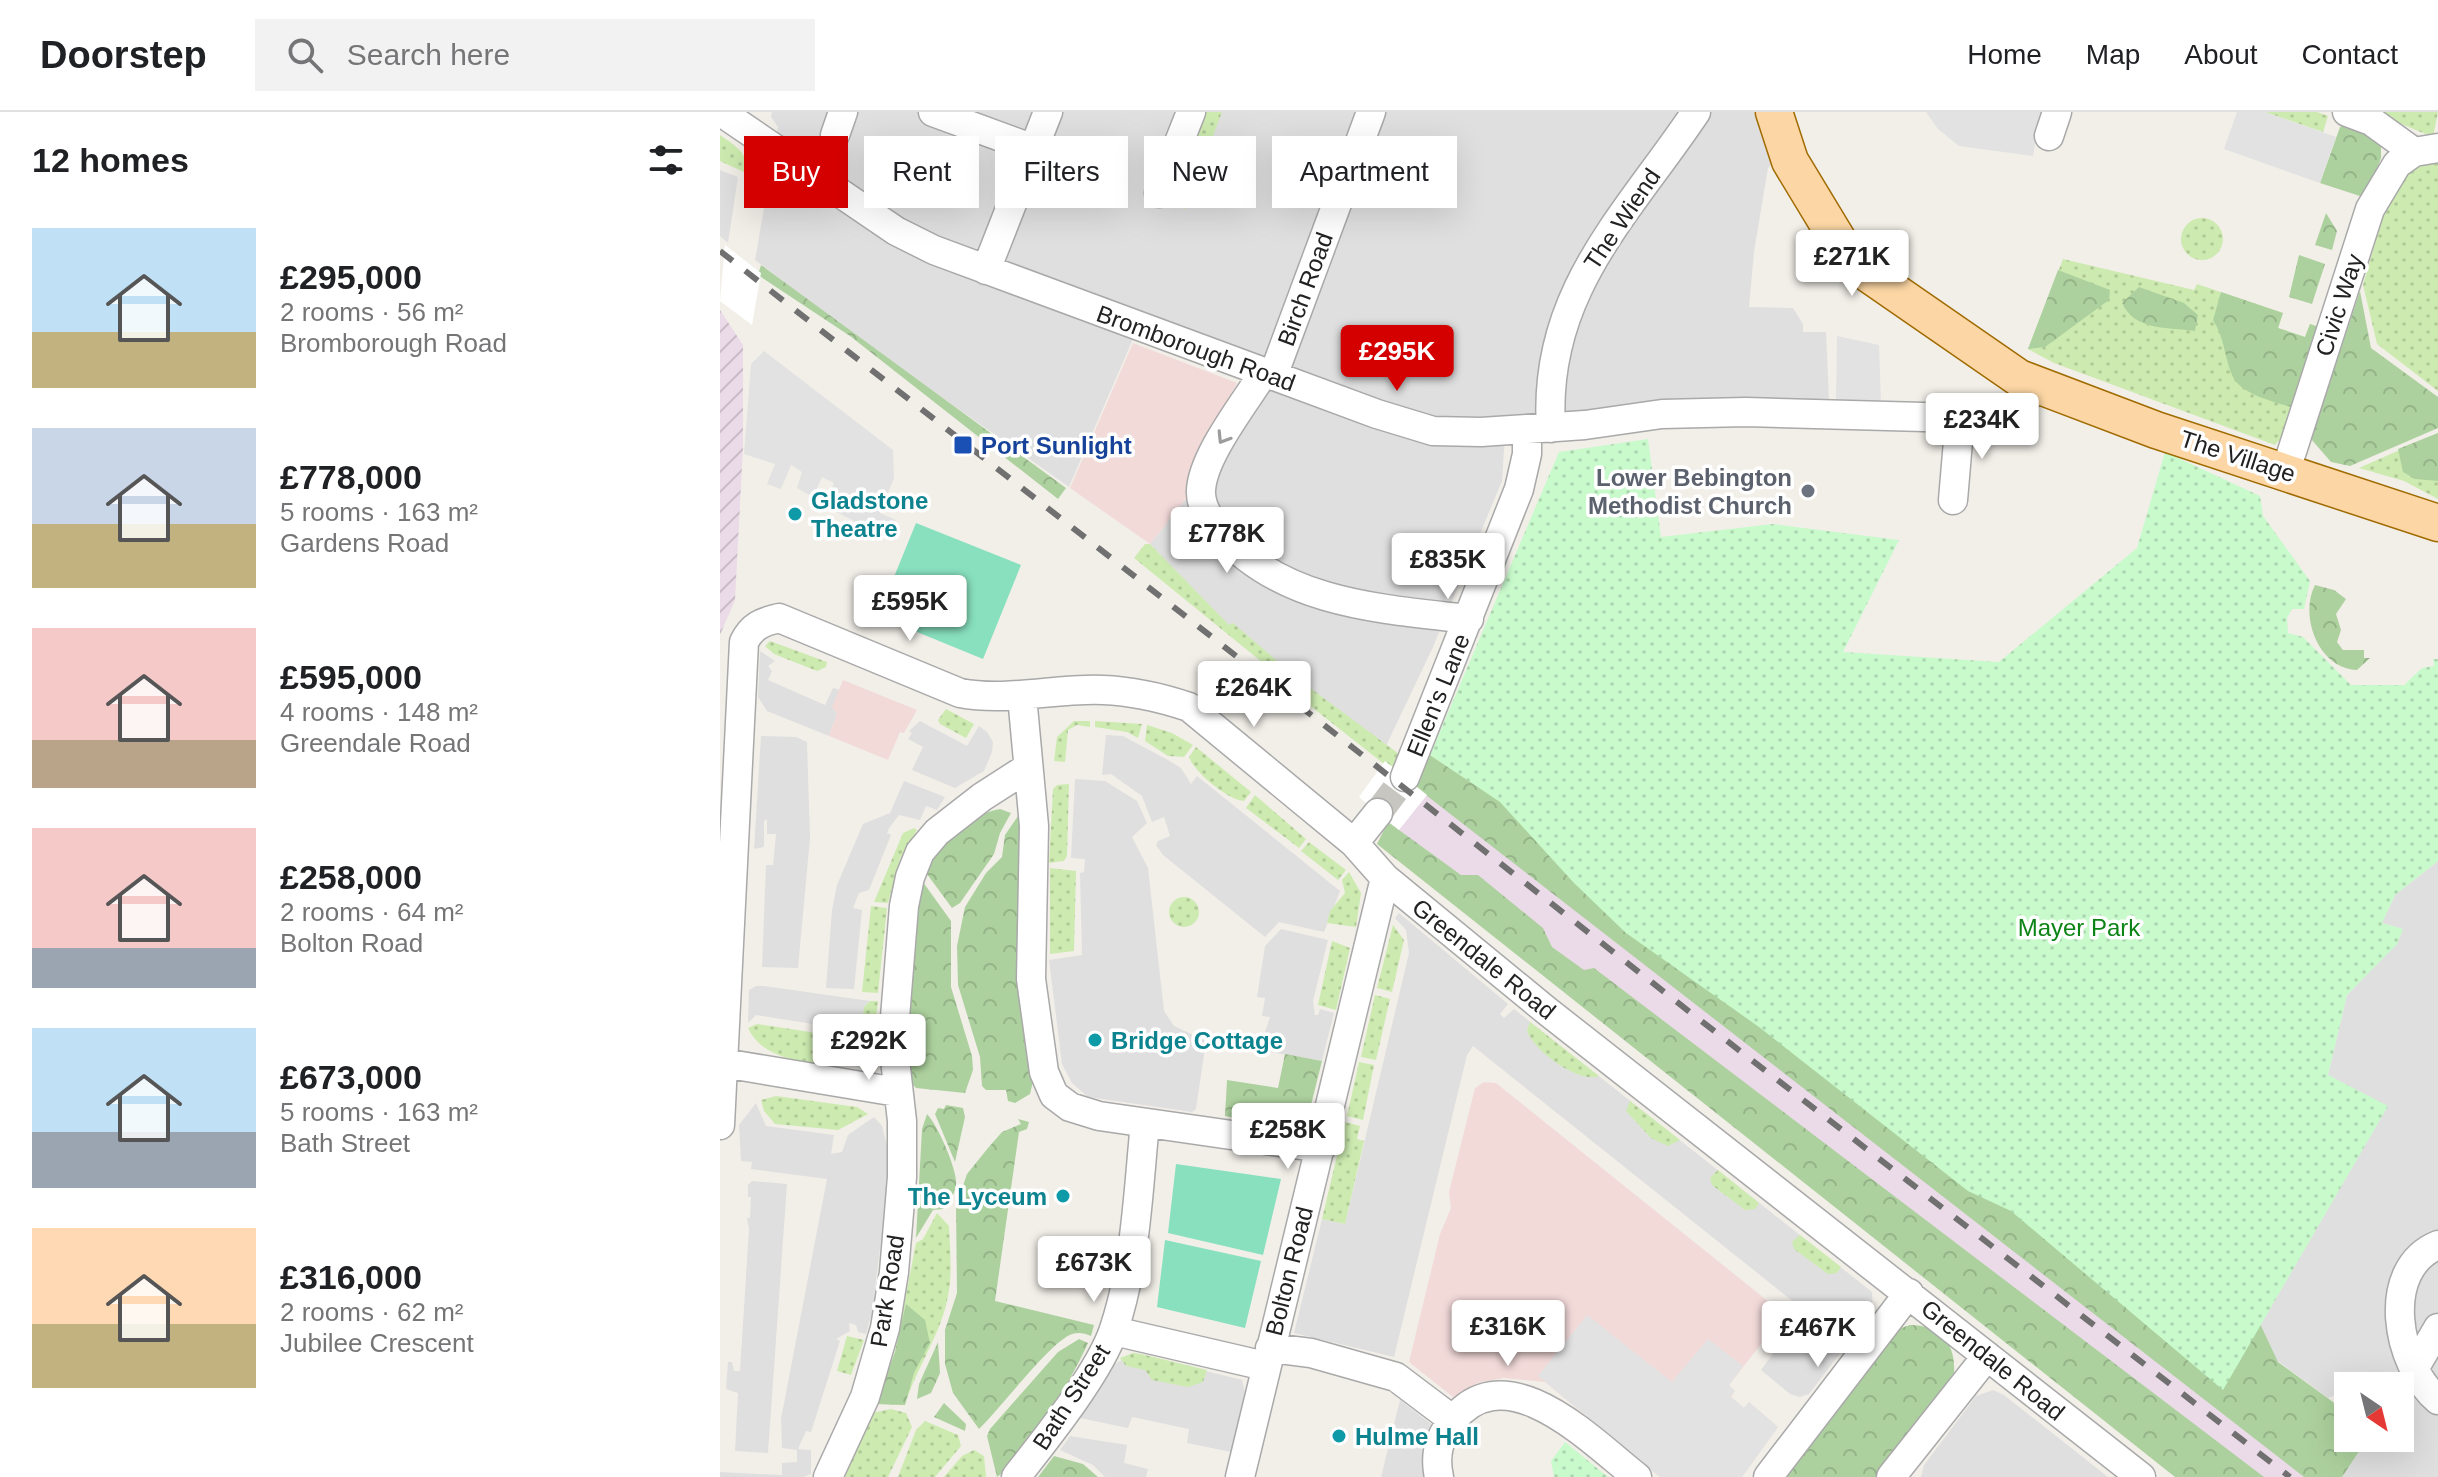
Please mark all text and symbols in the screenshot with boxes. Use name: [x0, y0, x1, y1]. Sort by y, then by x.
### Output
search box: [255, 19, 815, 91]
icon: search: [283, 33, 327, 77]
text: Doorstep: [40, 34, 207, 76]
text: Search here: [347, 38, 510, 71]
text: Home: [1967, 39, 2042, 70]
text: Map: [2086, 39, 2140, 70]
text: About: [2184, 39, 2258, 70]
text: Contact: [2302, 39, 2398, 70]
chip: Buy: [744, 136, 848, 208]
chip: Rent: [864, 136, 979, 208]
chip: Filters: [995, 136, 1128, 208]
chip: New: [1144, 136, 1256, 208]
chip: Apartment: [1272, 136, 1457, 208]
icon: filters: [644, 138, 688, 182]
text: 12 homes: [32, 141, 189, 179]
street label: The Wiend: [1578, 163, 1666, 275]
street label: Birch Road: [1272, 229, 1338, 349]
pin: £271K: [1796, 230, 1908, 298]
text: £271K: [1814, 241, 1890, 271]
street label: Civic Way: [2310, 251, 2368, 359]
text: £295,000: [280, 258, 422, 296]
icon: home: [96, 260, 192, 356]
text: 2 rooms · 56 m²: [280, 297, 464, 327]
street label: Bromborough Road: [1093, 299, 1299, 397]
pin: £295K: [1341, 325, 1453, 393]
text: Bromborough Road: [280, 328, 507, 358]
text: £295K: [1359, 336, 1435, 366]
pin: £234K: [1926, 393, 2038, 461]
text: £234K: [1944, 404, 2020, 434]
street label: The Village: [2177, 425, 2299, 487]
one-way arrow: [1218, 430, 1233, 444]
place label: Port Sunlight: [981, 432, 1132, 459]
marker: Port Sunlight: [952, 434, 974, 456]
text: £778,000: [280, 458, 422, 496]
icon: home: [96, 460, 192, 556]
place label: Lower Bebington Methodist Church: [1588, 464, 1792, 519]
marker: Lower Bebington Methodist Church: [1799, 482, 1817, 500]
place label: Gladstone Theatre: [811, 487, 928, 542]
text: 5 rooms · 163 m²: [280, 497, 478, 527]
marker: Gladstone Theatre: [786, 505, 804, 523]
pin: £778K: [1171, 507, 1283, 575]
text: £778K: [1189, 518, 1265, 548]
text: Gardens Road: [280, 528, 449, 558]
pin: £835K: [1392, 533, 1504, 601]
text: £835K: [1410, 544, 1486, 574]
pin: £595K: [854, 575, 966, 643]
text: £595K: [872, 586, 948, 616]
street label: Ellen's Lane: [1401, 630, 1475, 760]
text: £595,000: [280, 658, 422, 696]
icon: home: [96, 660, 192, 756]
pin: £264K: [1198, 661, 1310, 729]
text: £264K: [1216, 672, 1292, 702]
text: 4 rooms · 148 m²: [280, 697, 478, 727]
text: Greendale Road: [280, 728, 471, 758]
text: £258,000: [280, 858, 422, 896]
icon: home: [96, 860, 192, 956]
street label: Greendale Road: [1407, 893, 1561, 1025]
text: 2 rooms · 64 m²: [280, 897, 464, 927]
park label: Mayer Park: [2018, 914, 2141, 941]
text: Bolton Road: [280, 928, 423, 958]
pin: £292K: [813, 1014, 925, 1082]
text: £292K: [831, 1025, 907, 1055]
place label: Bridge Cottage: [1111, 1027, 1283, 1054]
marker: Bridge Cottage: [1086, 1031, 1104, 1049]
text: £673,000: [280, 1058, 422, 1096]
icon: home: [96, 1060, 192, 1156]
text: 5 rooms · 163 m²: [280, 1097, 478, 1127]
pin: £258K: [1232, 1103, 1344, 1171]
text: £258K: [1250, 1114, 1326, 1144]
text: Bath Street: [280, 1128, 410, 1158]
place label: The Lyceum: [908, 1183, 1047, 1210]
marker: The Lyceum: [1054, 1187, 1072, 1205]
street label: Bolton Road: [1260, 1204, 1318, 1338]
street label: Park Road: [865, 1233, 909, 1349]
pin: £673K: [1038, 1236, 1150, 1304]
text: £673K: [1056, 1247, 1132, 1277]
text: £316,000: [280, 1258, 422, 1296]
icon: home: [96, 1260, 192, 1356]
street label: Greendale Road: [1916, 1294, 2070, 1426]
text: 2 rooms · 62 m²: [280, 1297, 464, 1327]
pin: £316K: [1452, 1300, 1564, 1368]
pin: £467K: [1762, 1301, 1874, 1369]
text: £316K: [1470, 1311, 1546, 1341]
text: £467K: [1780, 1312, 1856, 1342]
text: Jubilee Crescent: [280, 1328, 474, 1358]
street label: Bath Street: [1027, 1339, 1115, 1455]
north arrow: [2334, 1372, 2414, 1452]
map controls: [2334, 1372, 2414, 1452]
place label: Hulme Hall: [1355, 1423, 1479, 1450]
marker: Hulme Hall: [1330, 1427, 1348, 1445]

